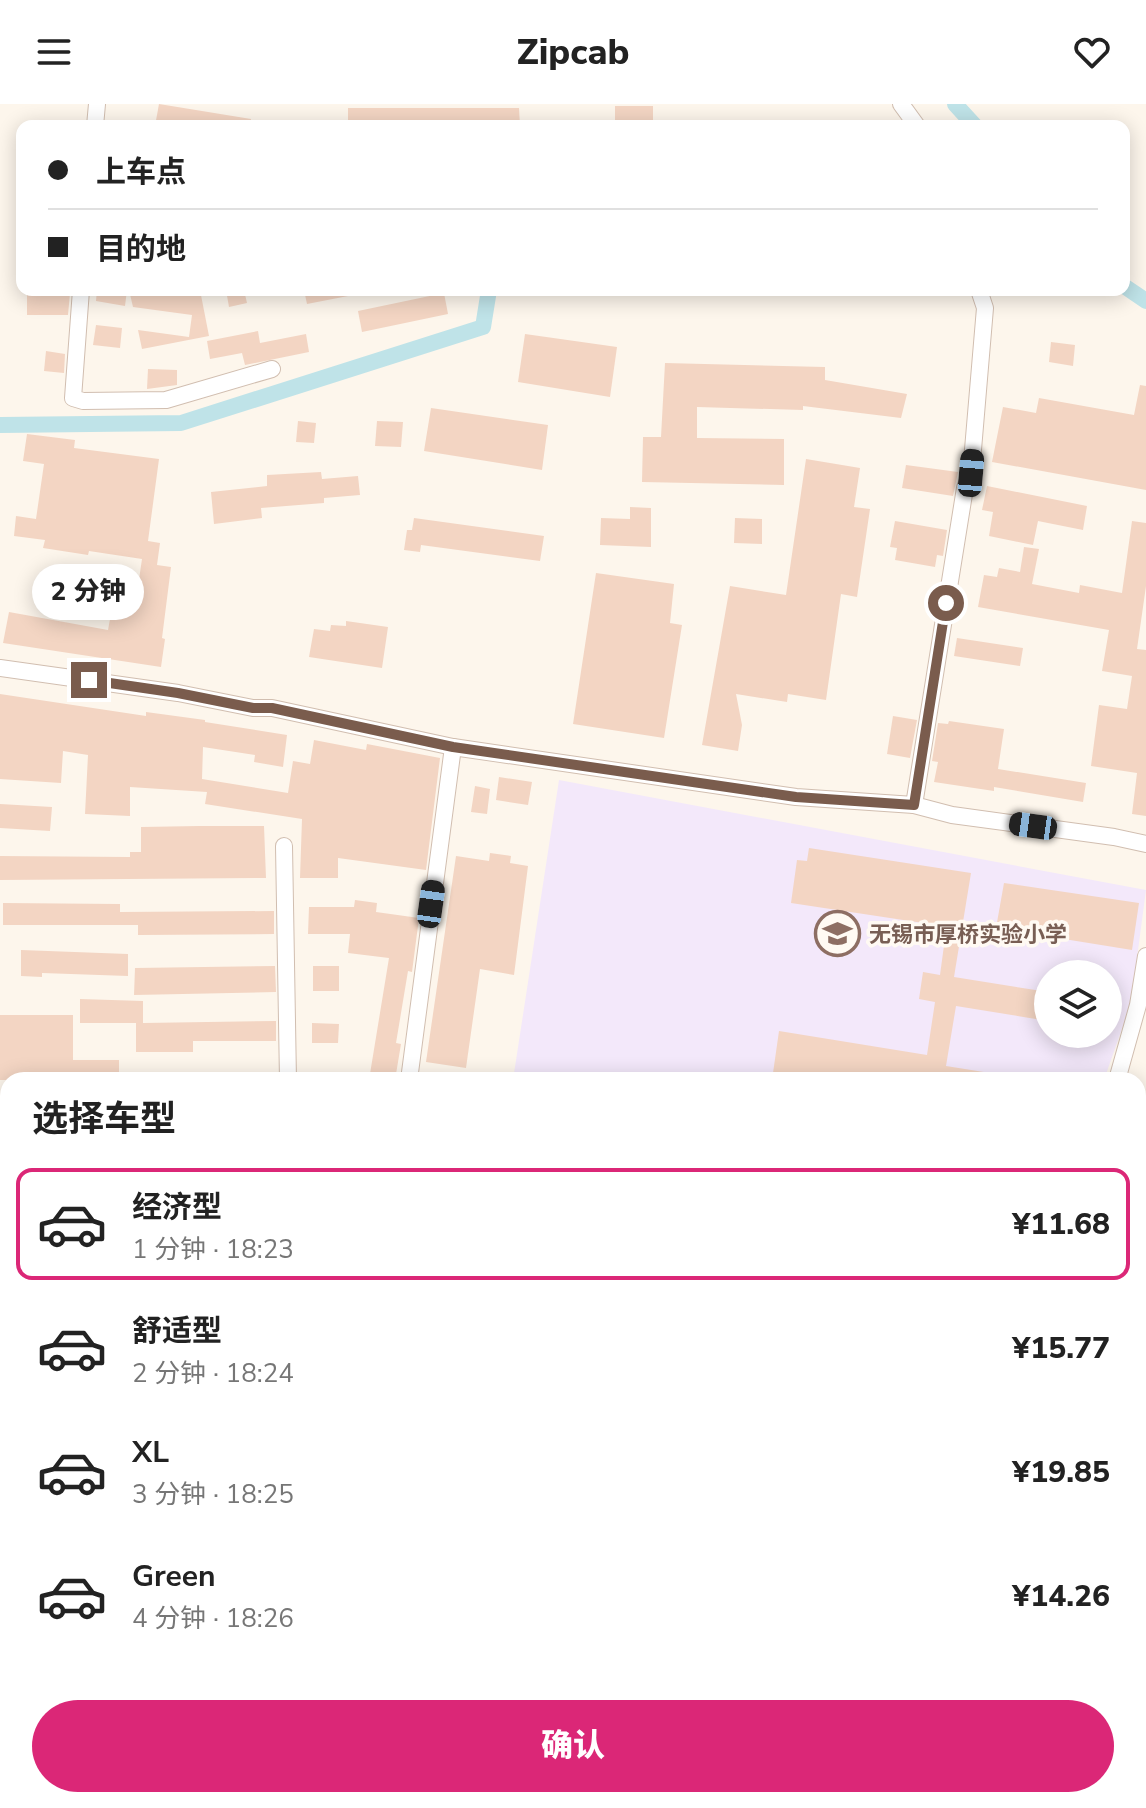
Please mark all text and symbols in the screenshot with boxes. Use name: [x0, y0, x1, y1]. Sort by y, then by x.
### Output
text: Zipcab: [517, 28, 629, 77]
icon: menu: [32, 30, 76, 74]
icon: heart: [1070, 30, 1114, 74]
text: 上车点: [96, 152, 186, 193]
text: 目的地: [96, 229, 186, 270]
car: [957, 448, 985, 498]
callout: 2 分钟: [33, 564, 145, 620]
text: 2 分钟: [51, 574, 125, 609]
route start: [928, 585, 964, 621]
route end: [71, 662, 107, 698]
car: [1008, 811, 1058, 841]
car: [416, 879, 446, 929]
school or university icon: 无锡市厚桥实验小学: [814, 910, 862, 958]
place label: 无锡市厚桥实验小学: [869, 920, 1067, 950]
map controls: [1034, 960, 1122, 1048]
button: layers: [1034, 960, 1122, 1048]
text: 选择车型: [32, 1095, 176, 1144]
text: 经济型: [132, 1187, 222, 1228]
icon: car: [36, 1188, 108, 1260]
text: ¥11.68: [1012, 1204, 1110, 1245]
text: 1 分钟 · 18:23: [132, 1232, 294, 1267]
text: 舒适型: [132, 1311, 222, 1352]
icon: car: [36, 1312, 108, 1384]
text: ¥15.77: [1012, 1328, 1110, 1369]
text: 2 分钟 · 18:24: [132, 1356, 294, 1391]
text: XL: [132, 1432, 169, 1473]
icon: car: [36, 1436, 108, 1508]
text: ¥19.85: [1012, 1452, 1110, 1493]
text: 3 分钟 · 18:25: [132, 1477, 294, 1512]
text: Green: [132, 1556, 216, 1597]
icon: car: [36, 1560, 108, 1632]
text: ¥14.26: [1012, 1576, 1110, 1617]
text: 4 分钟 · 18:26: [132, 1601, 294, 1636]
button: 确认: [32, 1700, 1114, 1792]

